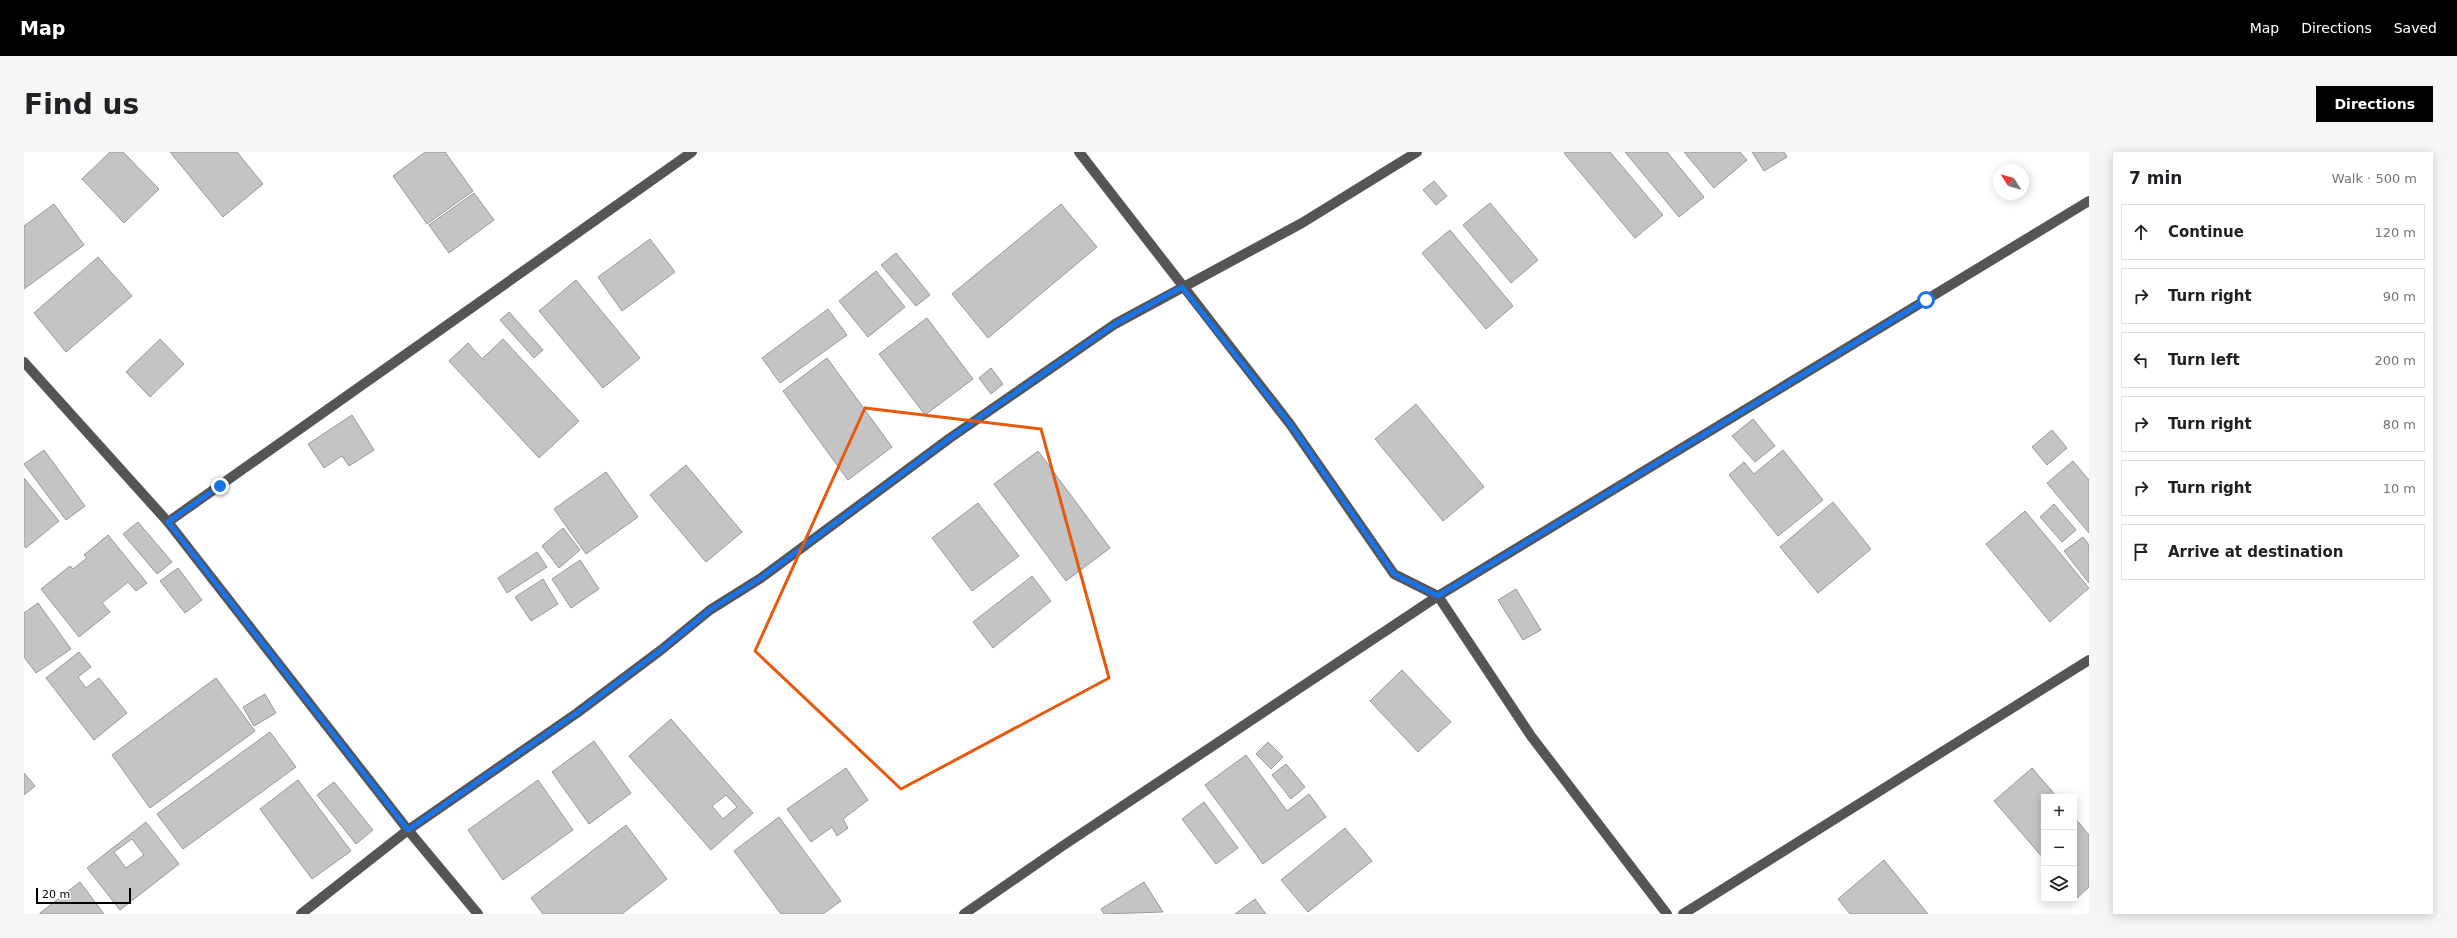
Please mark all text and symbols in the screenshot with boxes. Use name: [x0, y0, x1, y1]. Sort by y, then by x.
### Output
text: Map: [20, 17, 65, 39]
text: Map: [2250, 20, 2279, 36]
text: Directions: [2301, 20, 2372, 36]
text: Saved: [2394, 20, 2437, 36]
button: Directions: [2316, 86, 2433, 122]
text: Find us: [24, 88, 139, 121]
north arrow: [1993, 164, 2029, 200]
text: 7 min: [2129, 168, 2182, 188]
text: Walk · 500 m: [2332, 171, 2417, 186]
icon: ahead: [2130, 221, 2152, 243]
text: Continue: [2168, 223, 2244, 241]
text: 120 m: [2374, 225, 2416, 240]
icon: right: [2130, 285, 2152, 307]
text: Turn right: [2168, 287, 2252, 305]
text: 90 m: [2383, 289, 2416, 304]
route start: [1917, 291, 1935, 309]
icon: left: [2130, 349, 2152, 371]
text: Turn left: [2168, 351, 2240, 369]
text: 200 m: [2374, 353, 2416, 368]
icon: right: [2130, 413, 2152, 435]
text: Turn right: [2168, 415, 2252, 433]
text: 80 m: [2383, 417, 2416, 432]
route end: [211, 477, 229, 495]
icon: right: [2130, 477, 2152, 499]
text: Turn right: [2168, 479, 2252, 497]
text: 10 m: [2383, 481, 2416, 496]
icon: arrive: [2130, 541, 2152, 563]
text: Arrive at destination: [2168, 543, 2343, 561]
map controls: [2041, 794, 2077, 902]
button: +: [2041, 794, 2077, 830]
button: −: [2041, 830, 2077, 866]
button: layers: [2041, 866, 2077, 902]
scale bar: [36, 886, 131, 905]
text: 20 m: [42, 888, 70, 901]

